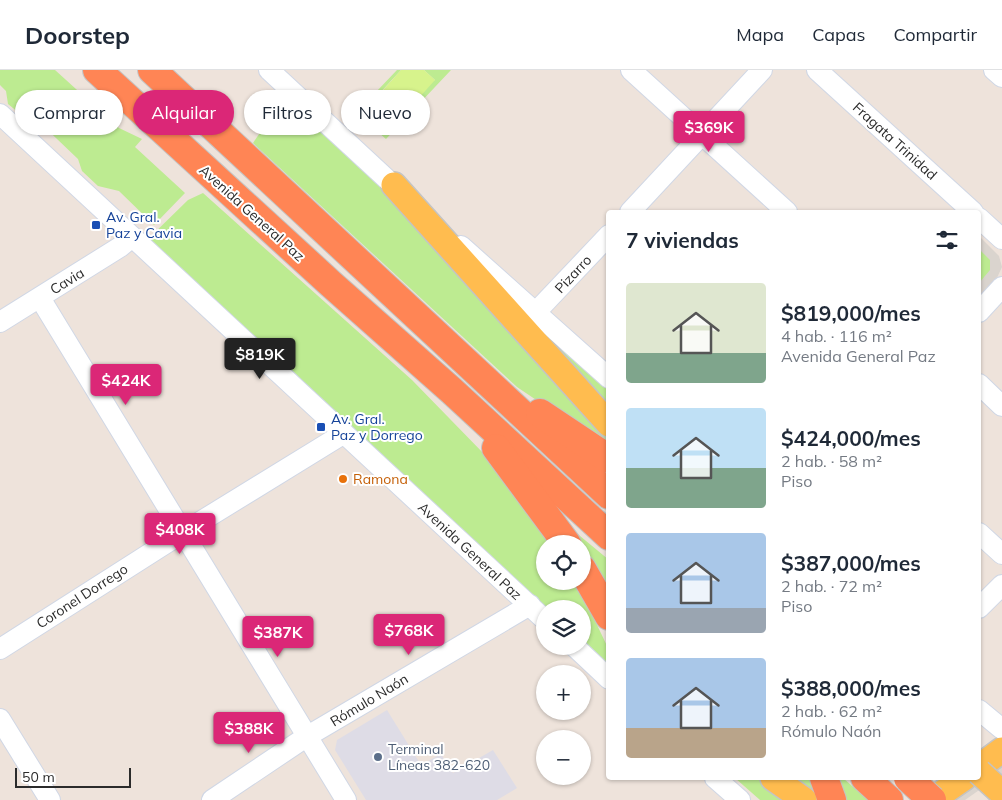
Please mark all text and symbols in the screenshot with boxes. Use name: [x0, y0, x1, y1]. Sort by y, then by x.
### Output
text: Doorstep: [25, 20, 130, 50]
text: Mapa: [736, 23, 784, 46]
text: Capas: [812, 23, 866, 46]
text: Compartir: [894, 23, 977, 46]
chip: Comprar: [15, 90, 123, 135]
chip: Alquilar: [133, 90, 234, 135]
chip: Filtros: [244, 90, 331, 135]
chip: Nuevo: [341, 90, 430, 135]
street label: Fragata Trinidad: [849, 98, 941, 184]
pin: $369K: [674, 111, 744, 153]
text: $369K: [684, 117, 734, 137]
street label: Avenida General Paz: [196, 161, 308, 265]
place label: Av. Gral. Paz y Cavia: [106, 208, 182, 242]
marker: Av. Gral. Paz y Cavia: [90, 219, 102, 231]
icon: filters: [933, 226, 961, 254]
text: 7 viviendas: [626, 227, 739, 253]
street label: Pizarro: [551, 251, 595, 297]
street label: Cavia: [47, 264, 87, 298]
text: $819,000/mes: [781, 300, 921, 326]
icon: home: [666, 303, 726, 363]
text: 4 hab. · 116 m²: [781, 326, 892, 346]
pin: $819K: [225, 338, 295, 380]
text: $819K: [235, 344, 285, 364]
text: Avenida General Paz: [781, 346, 936, 366]
pin: $424K: [91, 364, 161, 406]
text: $424K: [101, 370, 151, 390]
place label: Av. Gral. Paz y Dorrego: [331, 410, 423, 444]
marker: Av. Gral. Paz y Dorrego: [315, 421, 327, 433]
text: $424,000/mes: [781, 425, 921, 451]
icon: home: [666, 428, 726, 488]
text: 2 hab. · 58 m²: [781, 451, 882, 471]
place label: Ramona: [353, 470, 408, 488]
text: Piso: [781, 471, 812, 491]
marker: Ramona: [337, 473, 349, 485]
street label: Avenida General Paz: [414, 498, 526, 604]
pin: $408K: [145, 512, 215, 555]
text: $408K: [155, 519, 205, 539]
map controls: [536, 535, 591, 785]
button: locate: [536, 535, 591, 590]
text: $387,000/mes: [781, 550, 921, 576]
icon: home: [666, 553, 726, 613]
street label: Coronel Dorrego: [33, 560, 131, 632]
text: 2 hab. · 72 m²: [781, 576, 882, 596]
text: Piso: [781, 596, 812, 616]
button: layers: [536, 600, 591, 655]
pin: $768K: [374, 614, 444, 656]
pin: $387K: [243, 616, 313, 658]
text: $768K: [384, 620, 434, 640]
text: $387K: [253, 622, 303, 642]
button: +: [536, 665, 591, 720]
street label: Rómulo Naón: [327, 670, 411, 730]
text: $388,000/mes: [781, 675, 921, 701]
icon: home: [666, 678, 726, 738]
text: 2 hab. · 62 m²: [781, 701, 882, 721]
pin: $388K: [214, 712, 284, 754]
text: $388K: [224, 718, 274, 738]
text: Rómulo Naón: [781, 721, 882, 741]
button: −: [536, 730, 591, 785]
place label: Terminal Líneas 382-620: [388, 740, 490, 774]
marker: Terminal Líneas 382-620: [372, 751, 384, 763]
scale bar: [15, 765, 131, 788]
text: 50 m: [22, 768, 55, 786]

